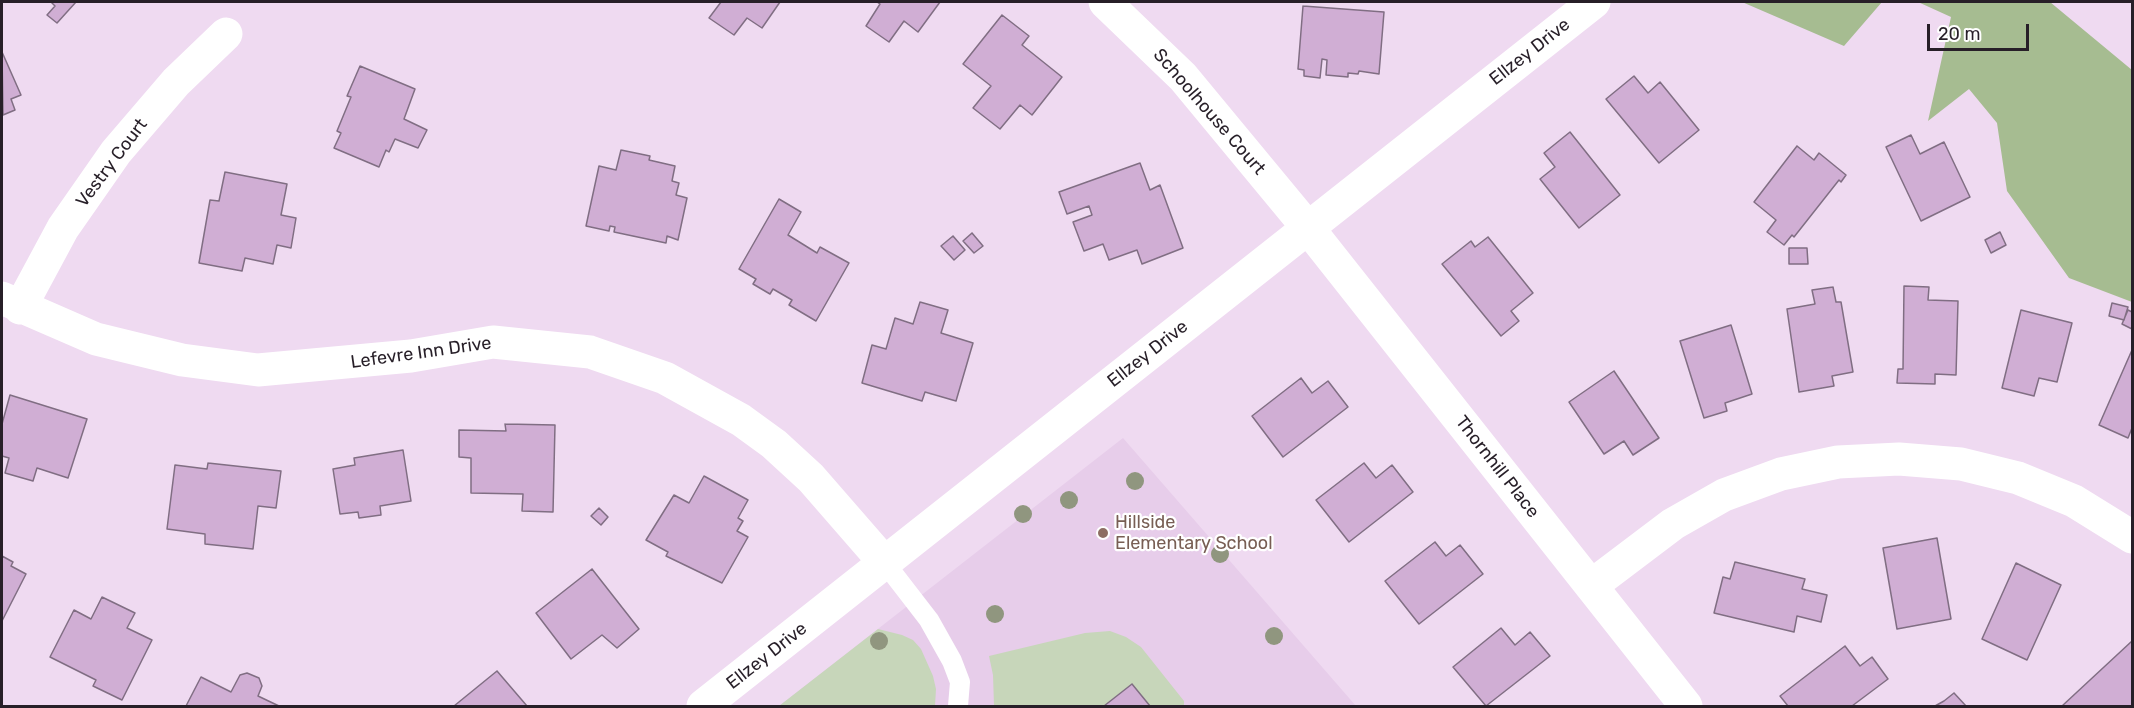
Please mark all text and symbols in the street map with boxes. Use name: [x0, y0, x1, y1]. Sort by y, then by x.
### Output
scale bar: [1930, 12, 2032, 50]
street label: Ellzey Drive: [1485, 14, 1575, 90]
text: 20 m: [1938, 23, 1980, 45]
street label: Schoolhouse Court: [1148, 45, 1270, 179]
street label: Vestry Court: [72, 114, 152, 212]
street label: Ellzey Drive: [1103, 316, 1193, 392]
street label: Lefevre Inn Drive: [349, 332, 493, 374]
street label: Thornhill Place: [1450, 412, 1544, 522]
place label: Hillside Elementary School: [1115, 512, 1273, 554]
marker: Hillside Elementary School: [1096, 526, 1110, 540]
street label: Ellzey Drive: [722, 618, 812, 694]

